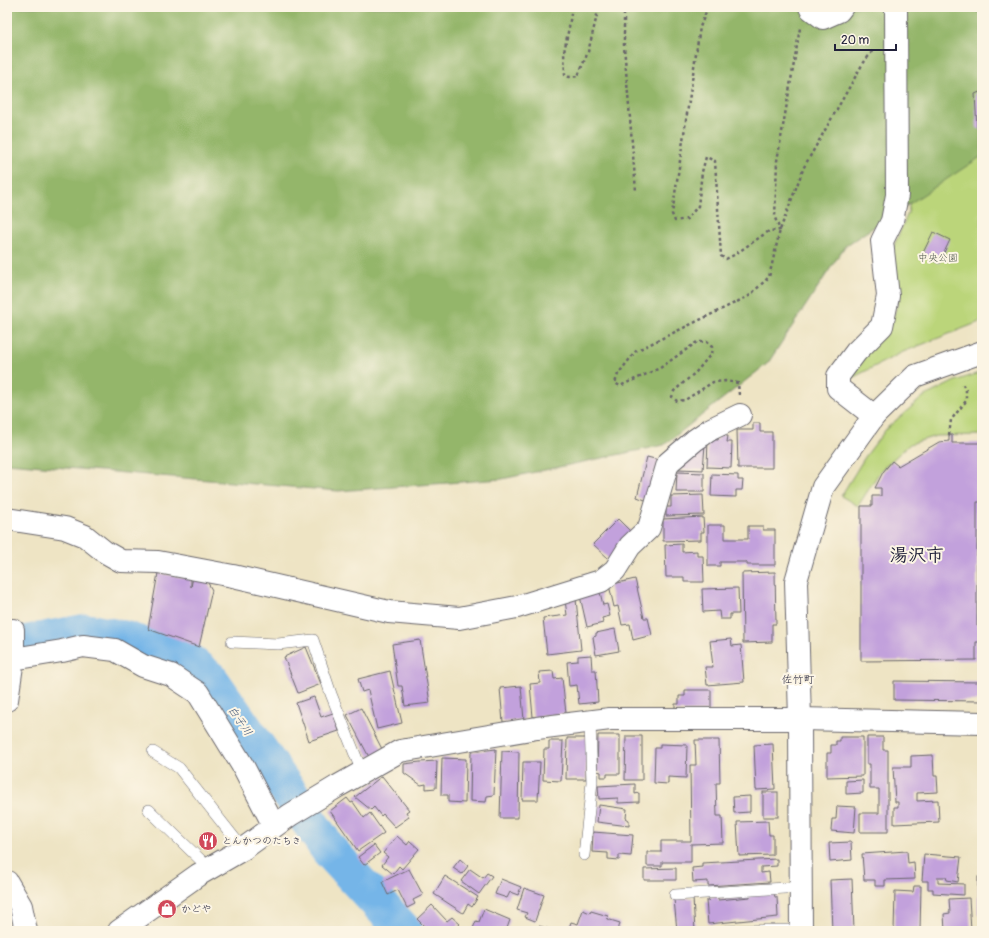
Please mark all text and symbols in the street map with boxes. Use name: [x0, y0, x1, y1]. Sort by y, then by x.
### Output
scale bar: [835, 26, 896, 52]
text: 20 m: [841, 33, 870, 48]
park label: 中央公園: [918, 252, 958, 264]
district label: 湯沢市: [890, 544, 944, 567]
district label: 佐竹町: [782, 673, 815, 686]
water label: 白子川: [225, 704, 255, 738]
restaurant icon: とんかつのたちき: [197, 830, 219, 852]
place label: とんかつのたちき: [222, 835, 302, 847]
shop icon: かどや: [156, 898, 178, 920]
place label: かどや: [181, 903, 211, 915]

